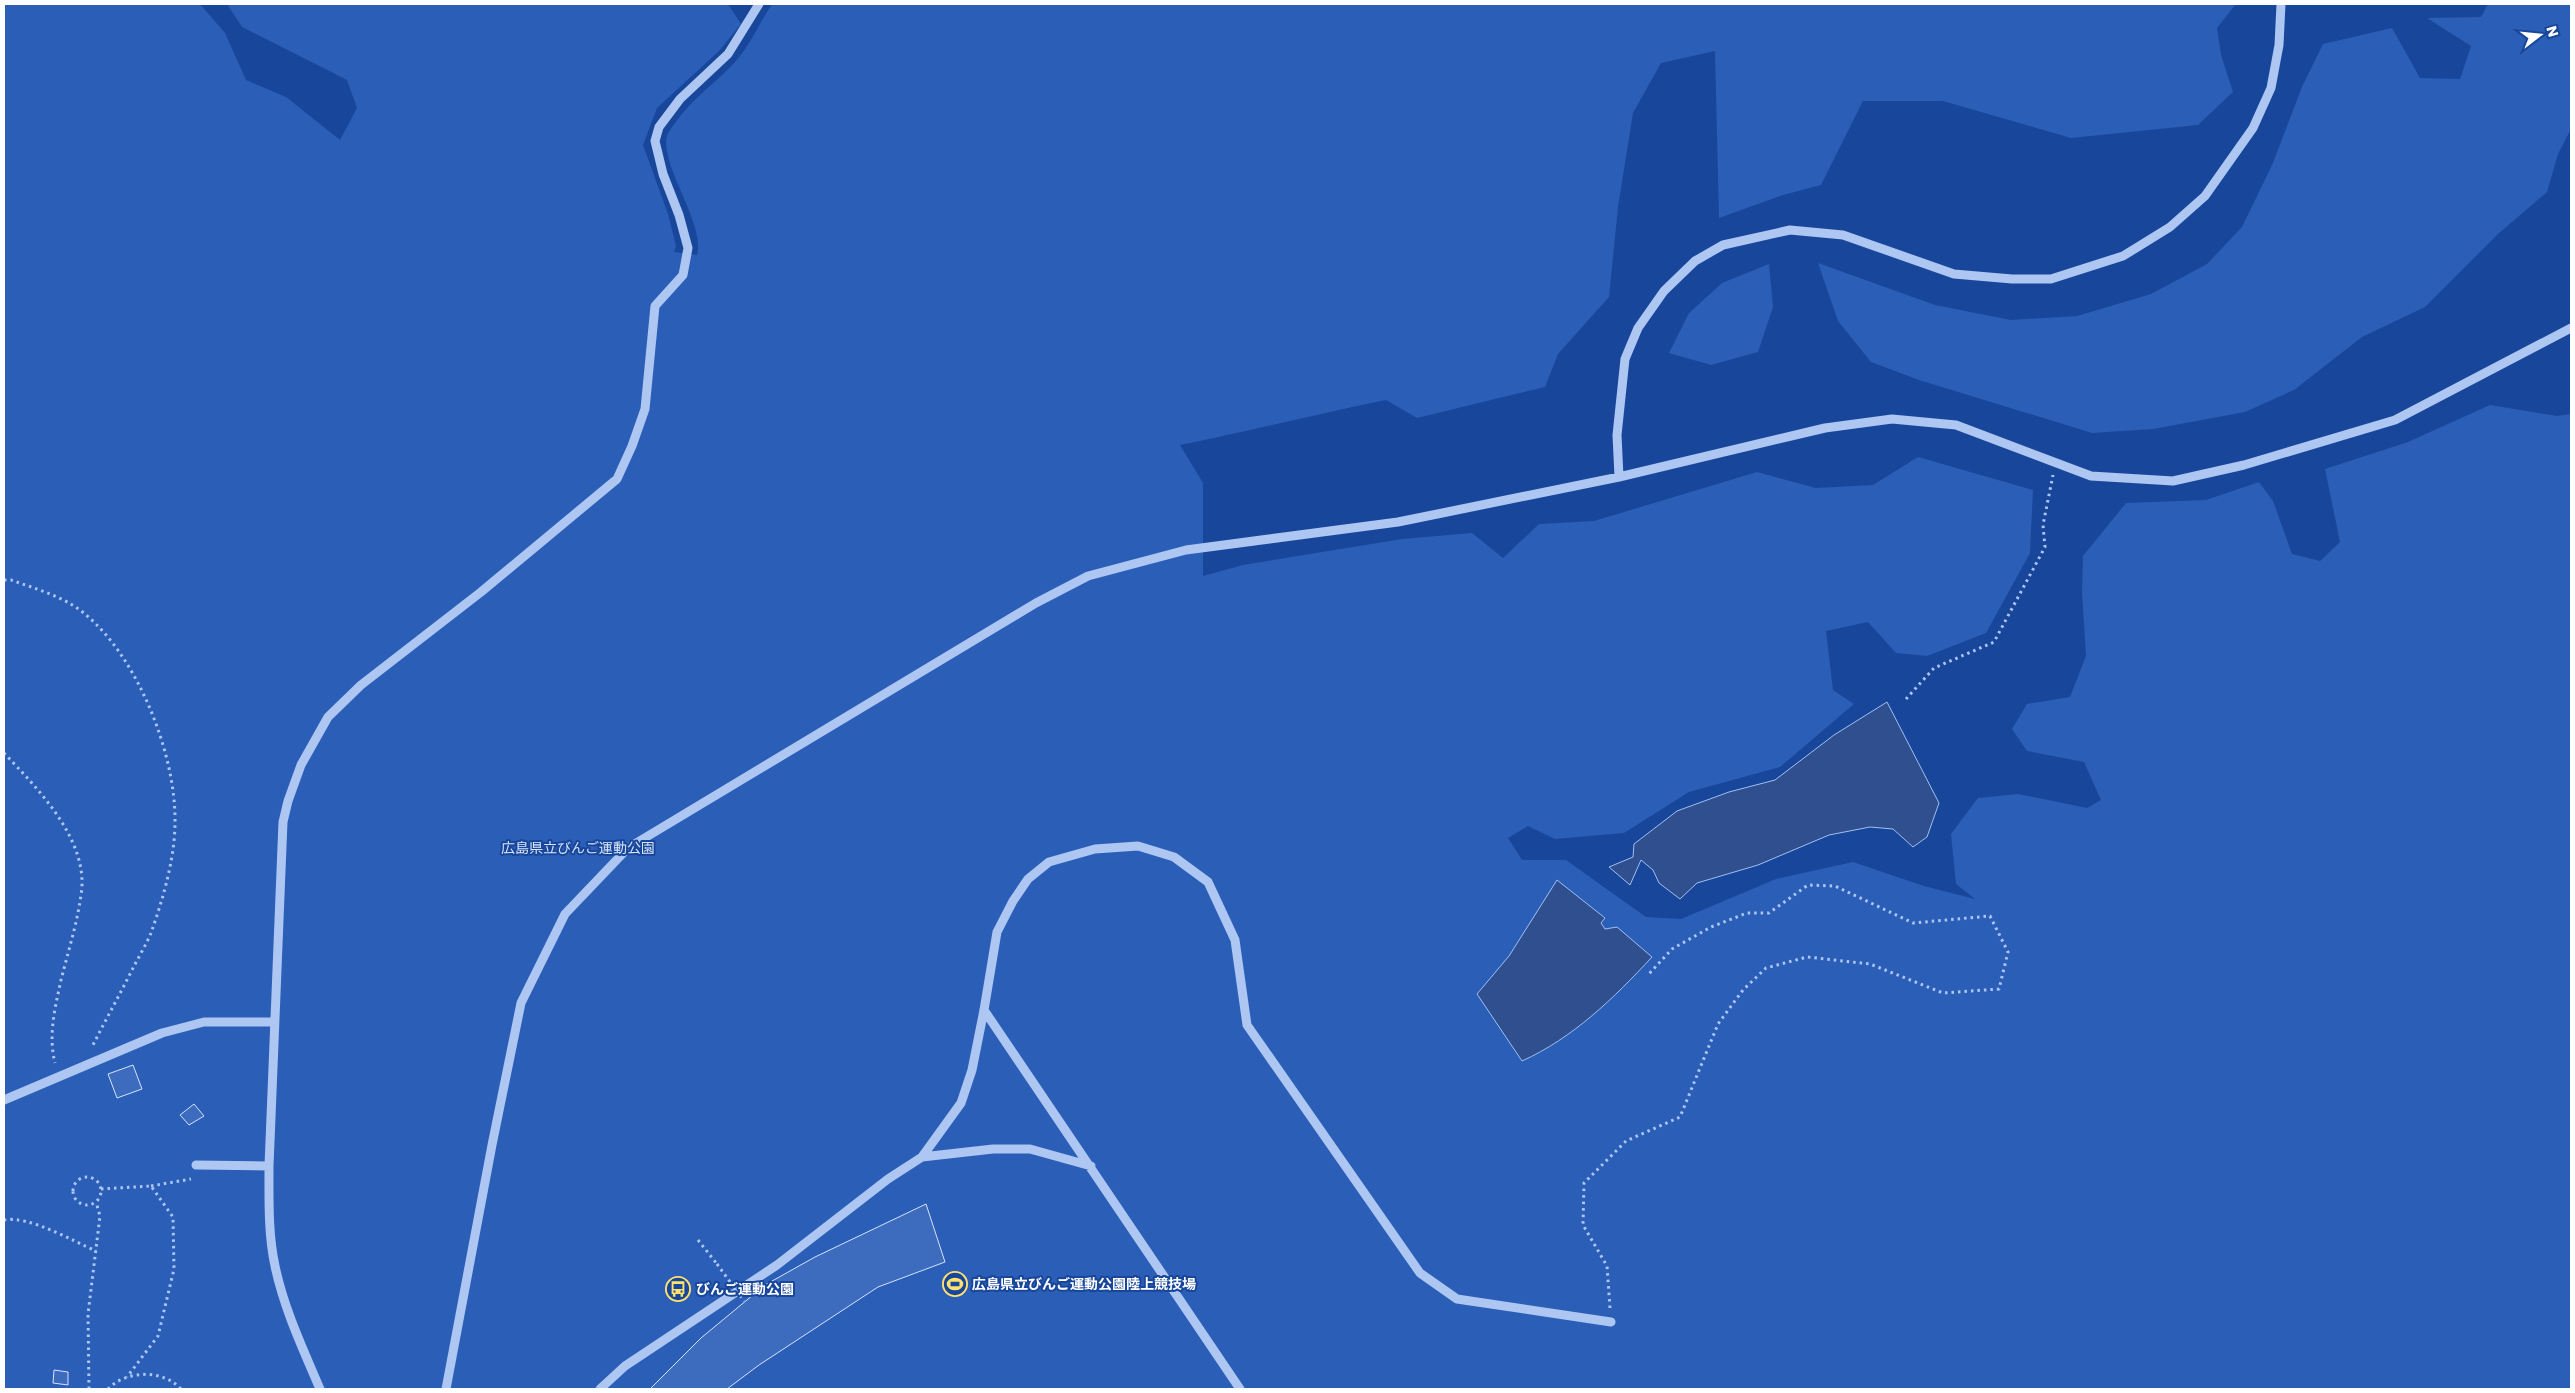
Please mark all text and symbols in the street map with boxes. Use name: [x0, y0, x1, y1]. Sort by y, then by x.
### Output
north arrow: [2515, 10, 2565, 60]
text: N: [2541, 24, 2564, 39]
park label: 広島県立びんご運動公園: [501, 838, 655, 858]
sports icon: 広島県立びんご運動公園陸上競技場: [942, 1271, 968, 1297]
place label: 広島県立びんご運動公園陸上競技場: [972, 1274, 1196, 1294]
bus stop icon: びんご運動公園: [665, 1276, 691, 1302]
place label: びんご運動公園: [696, 1279, 794, 1299]

